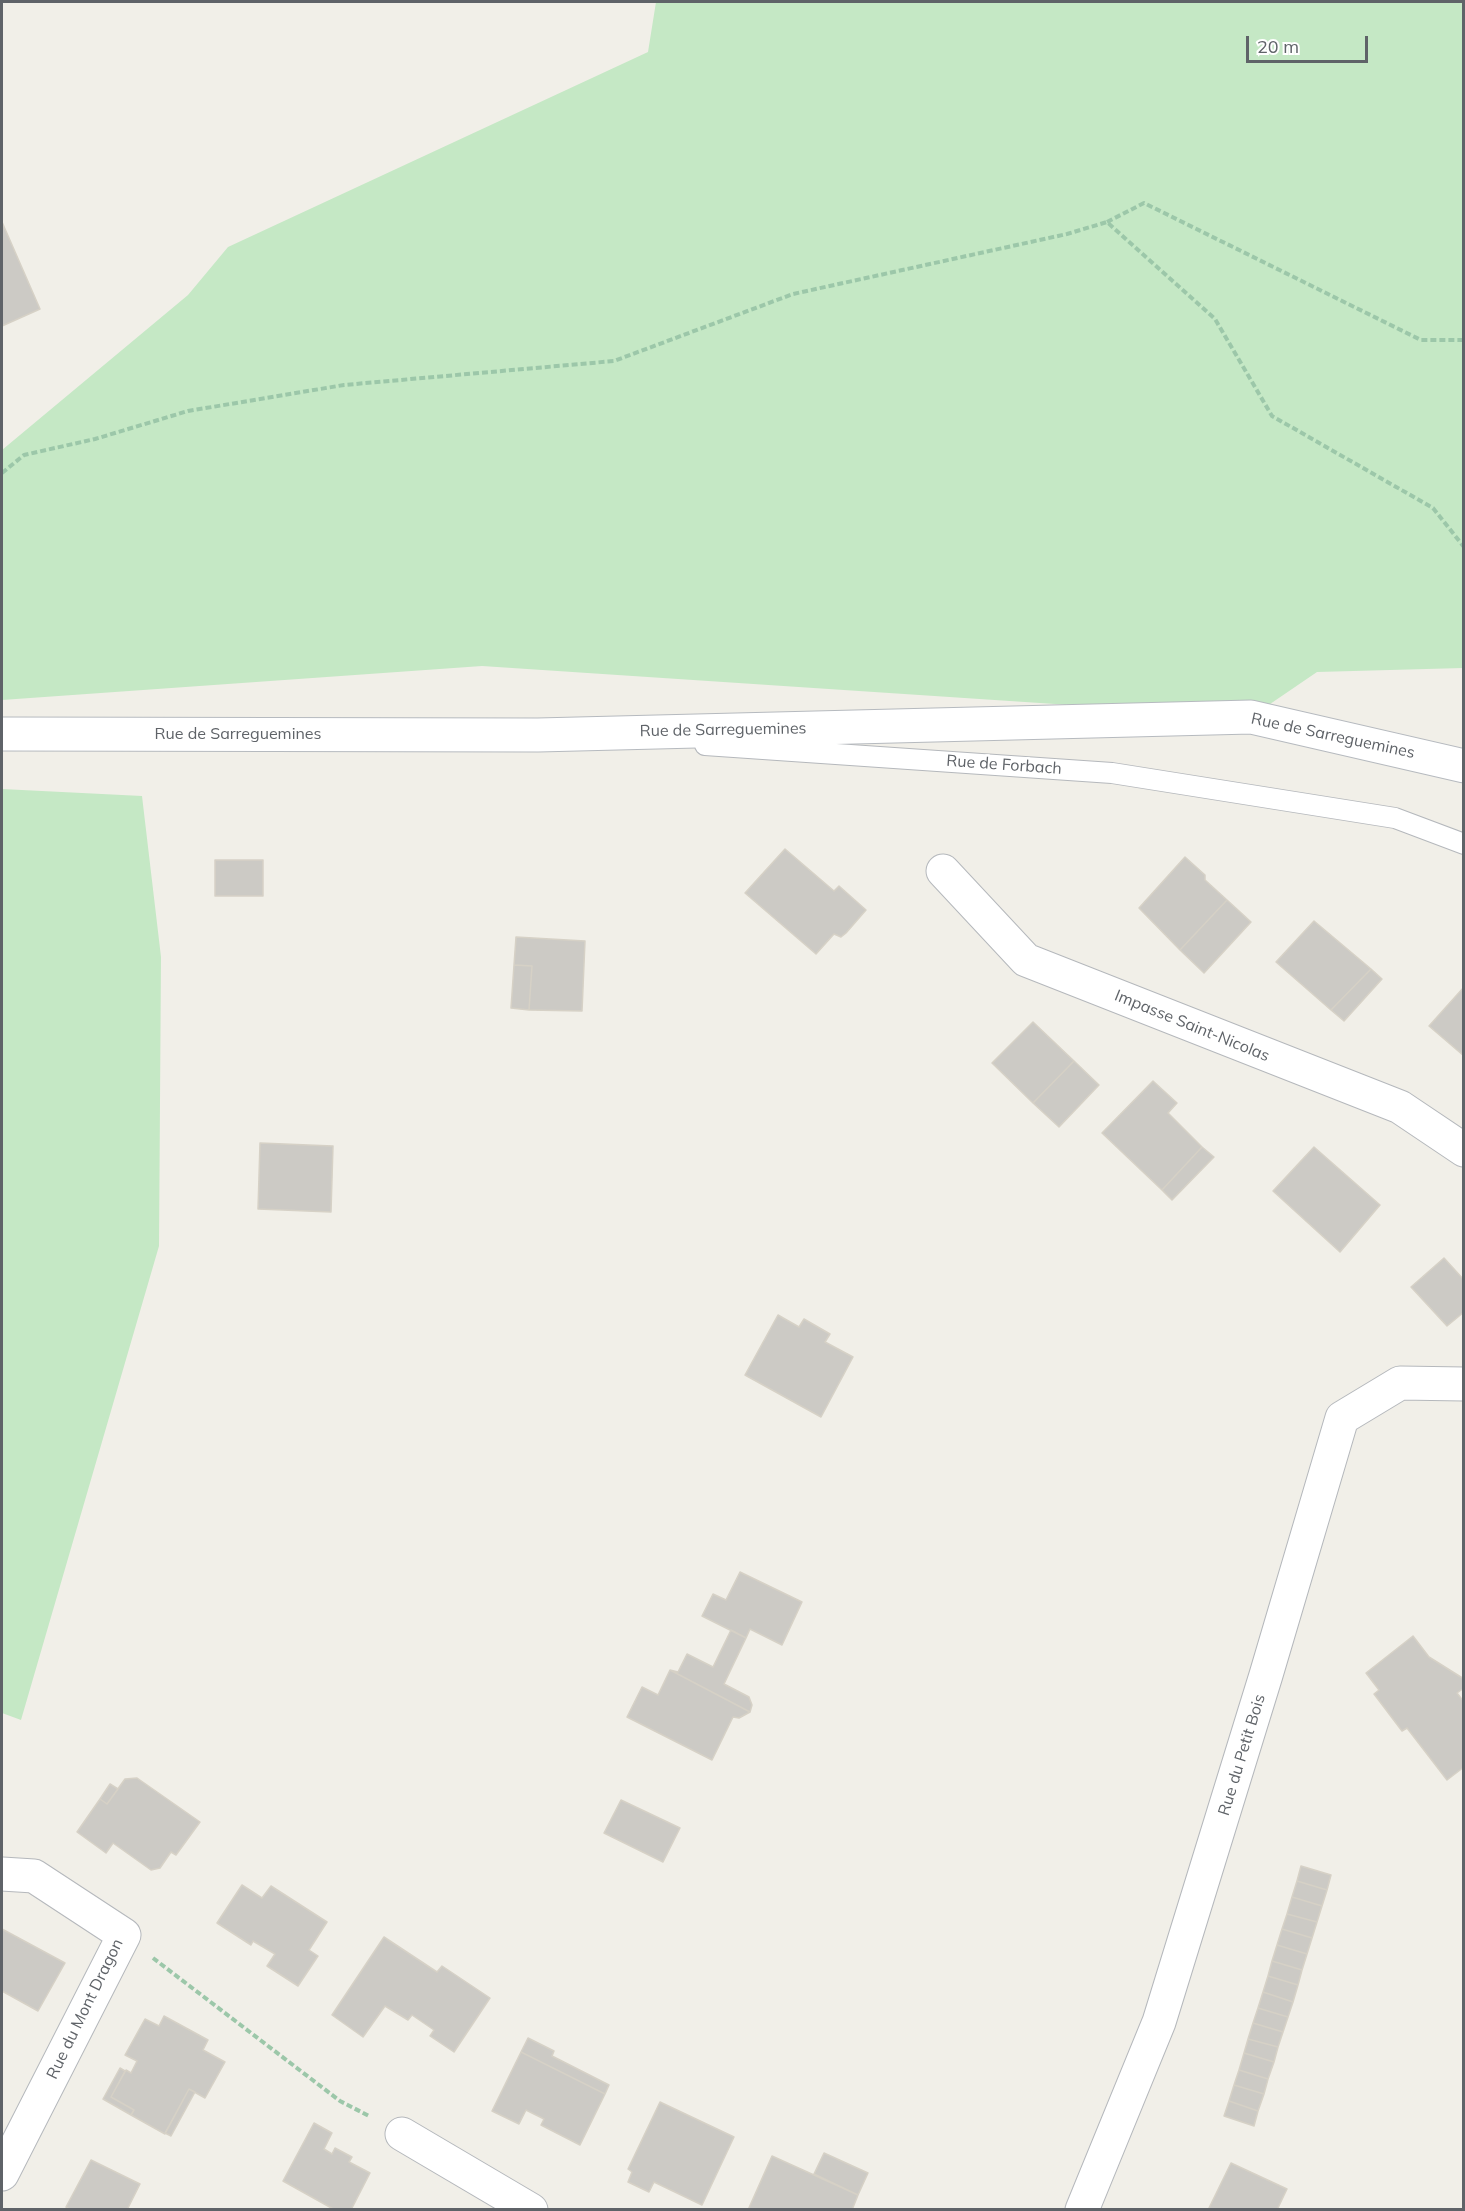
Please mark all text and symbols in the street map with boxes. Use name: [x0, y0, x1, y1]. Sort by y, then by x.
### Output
scale bar: [1249, 24, 1370, 62]
text: 20 m: [1257, 35, 1299, 58]
street label: Rue de Sarreguemines: [1249, 709, 1417, 763]
street label: Rue de Sarreguemines: [639, 719, 807, 741]
street label: Rue de Sarreguemines: [155, 724, 321, 744]
street label: Rue de Forbach: [946, 751, 1062, 779]
street label: Impasse Saint-Nicolas: [1112, 986, 1272, 1066]
street label: Rue du Petit Bois: [1214, 1692, 1270, 1818]
street label: Rue du Mont Dragon: [43, 1936, 127, 2082]

